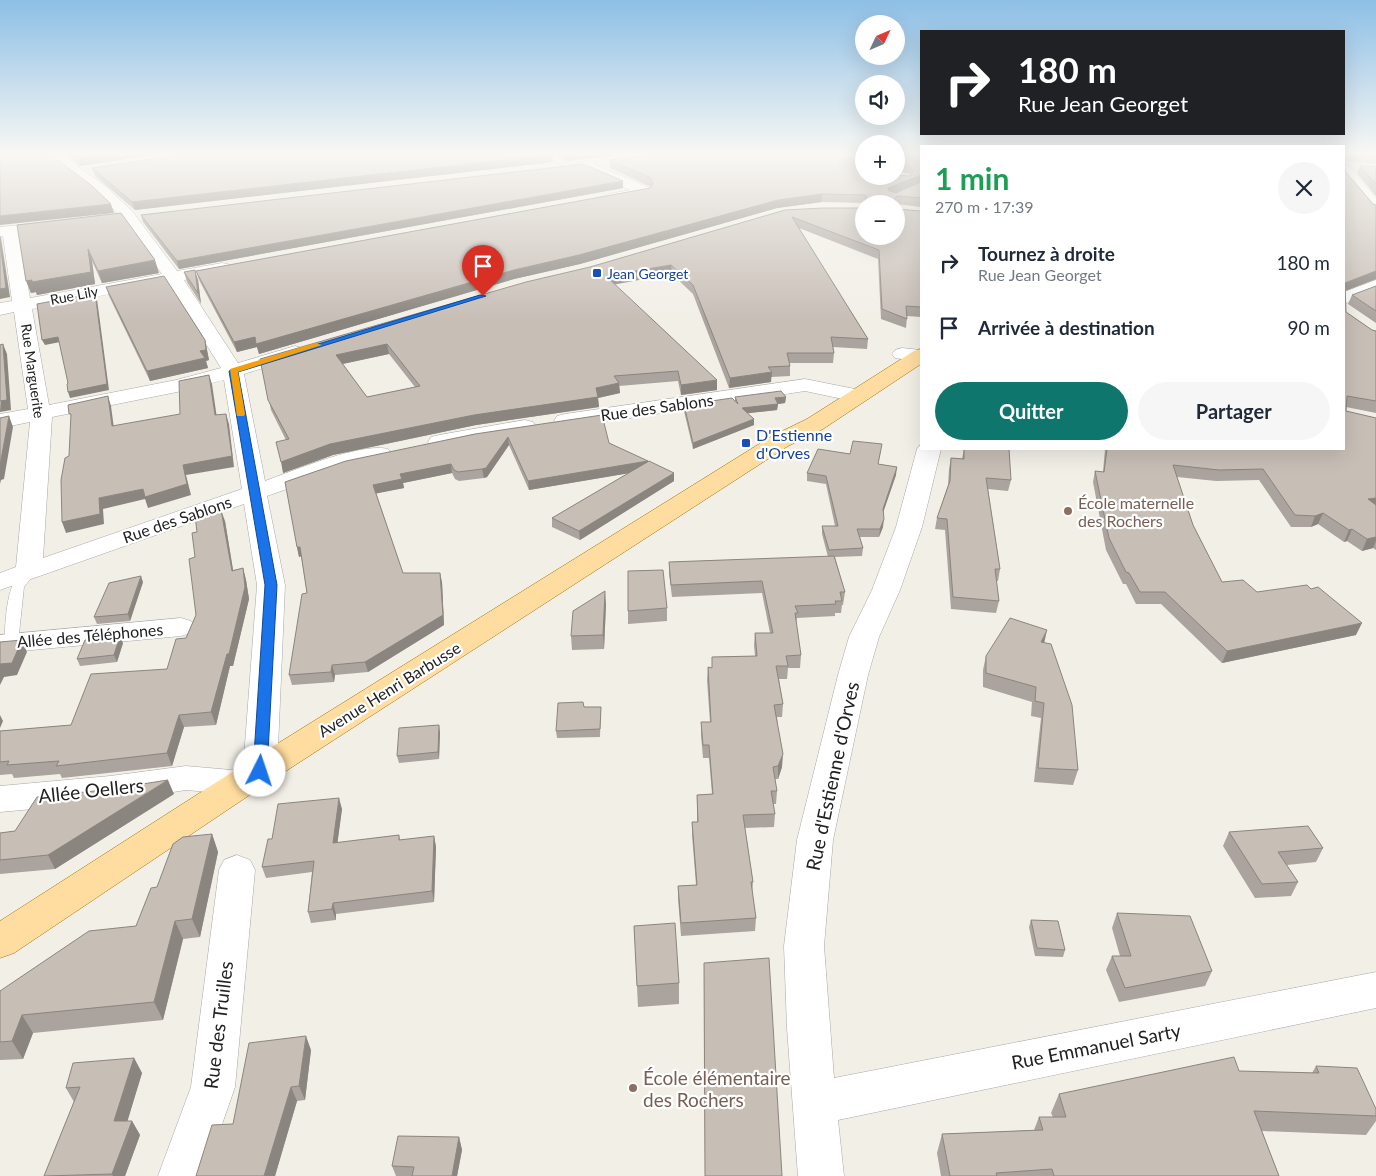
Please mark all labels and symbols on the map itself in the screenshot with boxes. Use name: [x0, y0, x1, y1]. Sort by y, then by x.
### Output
north arrow: [855, 15, 905, 65]
pin: [462, 245, 504, 296]
place label: Jean Georget: [607, 265, 688, 282]
marker: Jean Georget: [591, 267, 603, 279]
street label: Rue Lily: [49, 282, 100, 308]
street label: Rue Marguerite: [18, 323, 48, 419]
street label: Rue des Sablons: [599, 390, 715, 424]
place label: D'Estienne d'Orves: [756, 425, 832, 462]
marker: D'Estienne d'Orves: [740, 437, 752, 449]
street label: Rue des Sablons: [120, 491, 234, 547]
place label: École maternelle des Rochers: [1078, 493, 1194, 530]
marker: École maternelle des Rochers: [1062, 505, 1074, 517]
street label: Allée des Téléphones: [16, 619, 164, 651]
street label: Avenue Henri Barbusse: [314, 637, 464, 741]
street label: Rue d'Estienne d'Orves: [801, 679, 863, 873]
position arrow: [233, 744, 285, 796]
street label: Allée Oellers: [37, 773, 145, 807]
street label: Rue des Truilles: [199, 960, 237, 1090]
street label: Rue Emmanuel Sarty: [1009, 1018, 1183, 1074]
place label: École élémentaire des Rochers: [643, 1066, 791, 1111]
marker: École élémentaire des Rochers: [627, 1082, 639, 1094]

